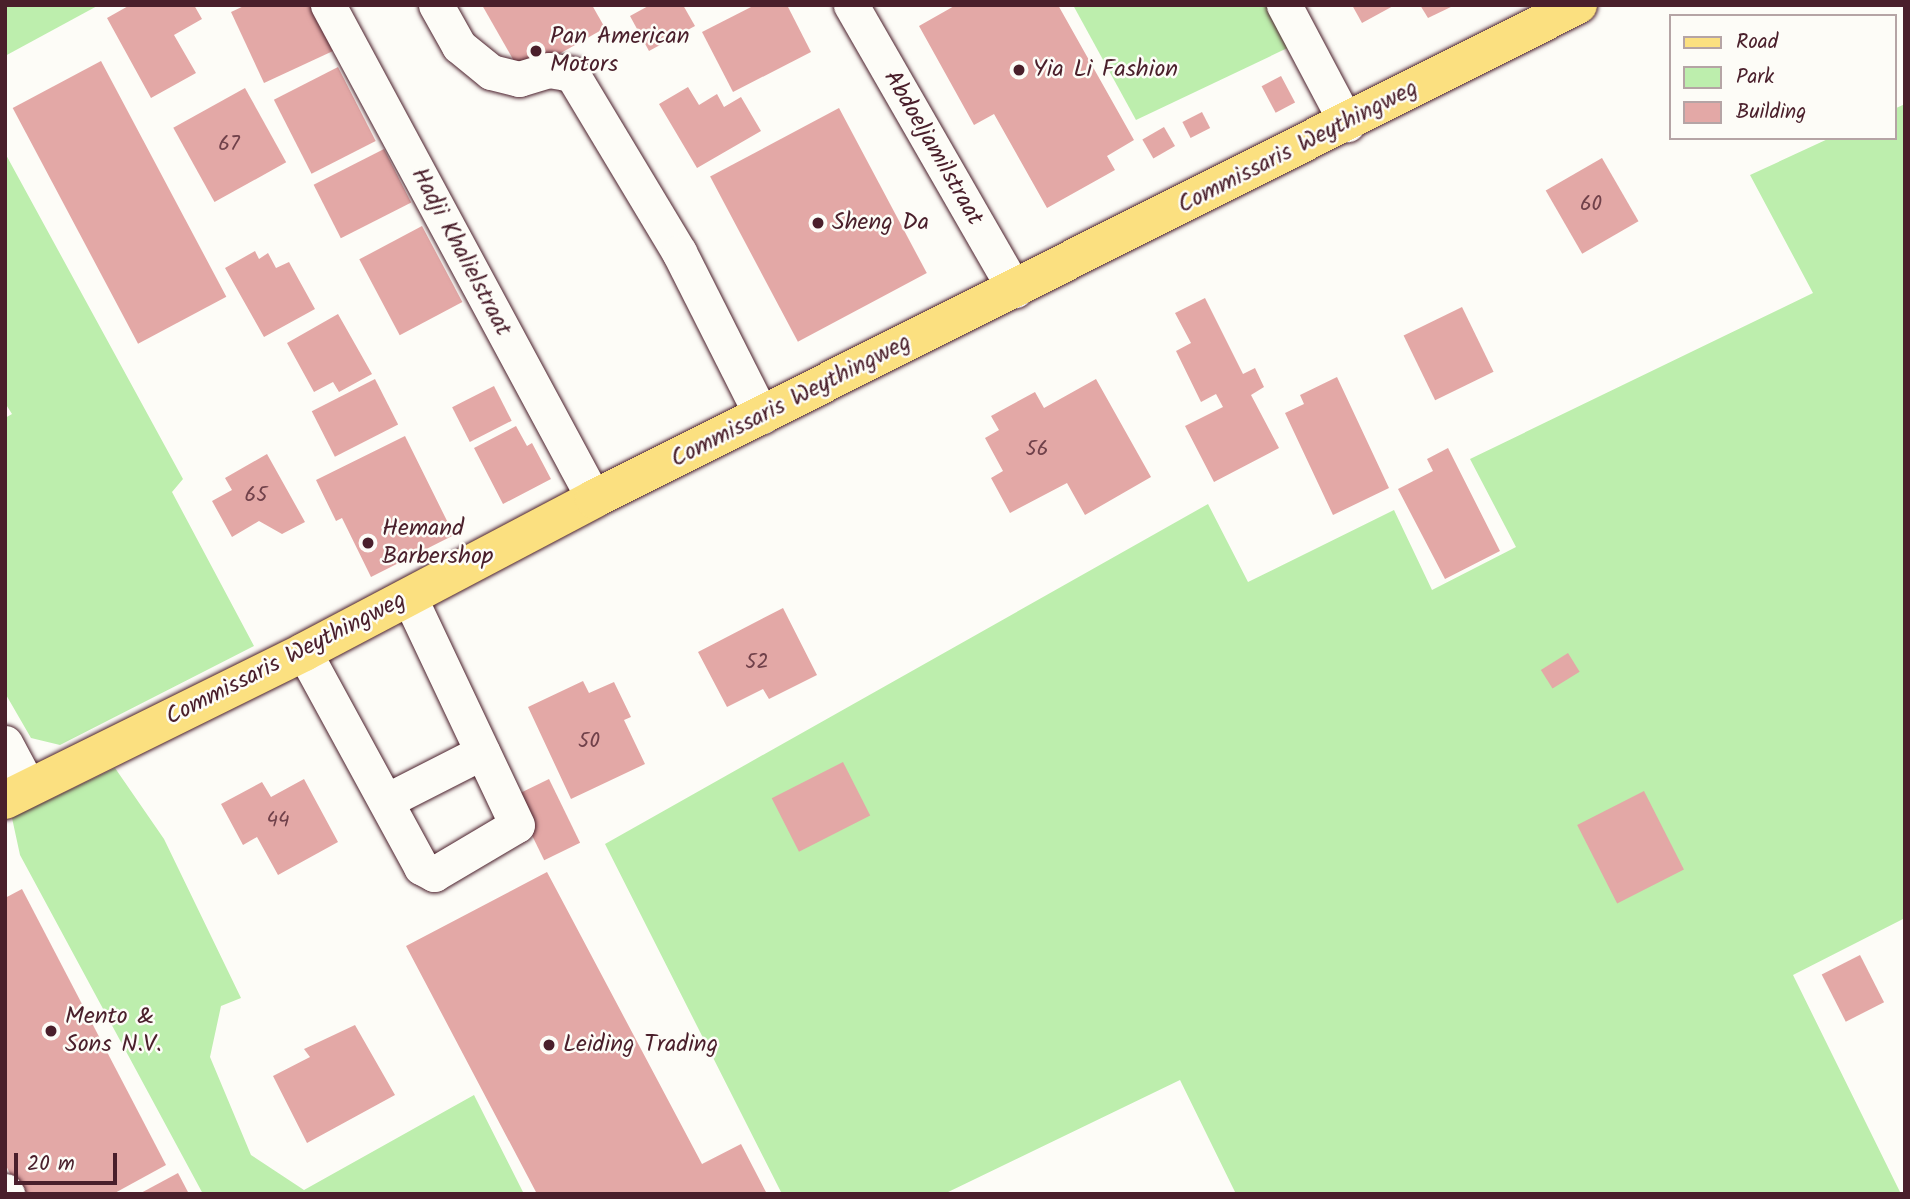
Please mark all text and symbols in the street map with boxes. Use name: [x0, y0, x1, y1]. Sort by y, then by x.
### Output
legend: [1668, 14, 1896, 140]
place label: Pan American Motors: [550, 23, 690, 79]
text: Road: [1736, 26, 1778, 59]
marker: Pan American Motors: [528, 43, 544, 59]
place label: Yia Li Fashion: [1033, 56, 1178, 84]
text: Park: [1736, 61, 1774, 94]
marker: Yia Li Fashion: [1011, 62, 1027, 78]
street label: Abdoeljamilstraat: [877, 65, 989, 231]
street label: Commissaris Weythingweg: [1173, 74, 1423, 220]
text: Building: [1736, 96, 1806, 129]
house number: 67: [218, 132, 240, 158]
street label: Hadji Khalielstraat: [404, 163, 518, 341]
house number: 60: [1580, 192, 1602, 218]
place label: Sheng Da: [832, 209, 929, 237]
marker: Sheng Da: [810, 215, 826, 231]
street label: Commissaris Weythingweg: [666, 328, 916, 474]
house number: 56: [1026, 437, 1048, 463]
house number: 65: [245, 483, 267, 509]
place label: Hemand Barbershop: [382, 515, 493, 571]
marker: Hemand Barbershop: [360, 535, 376, 551]
street label: Commissaris Weythingweg: [161, 586, 411, 732]
house number: 52: [745, 650, 769, 676]
house number: 50: [578, 729, 600, 755]
house number: 44: [266, 808, 290, 834]
place label: Mento & Sons N.V.: [65, 1003, 162, 1059]
marker: Mento & Sons N.V.: [43, 1023, 59, 1039]
place label: Leiding Trading: [563, 1031, 718, 1059]
marker: Leiding Trading: [541, 1037, 557, 1053]
scale bar: [18, 1140, 121, 1184]
text: 20 m: [27, 1148, 75, 1181]

